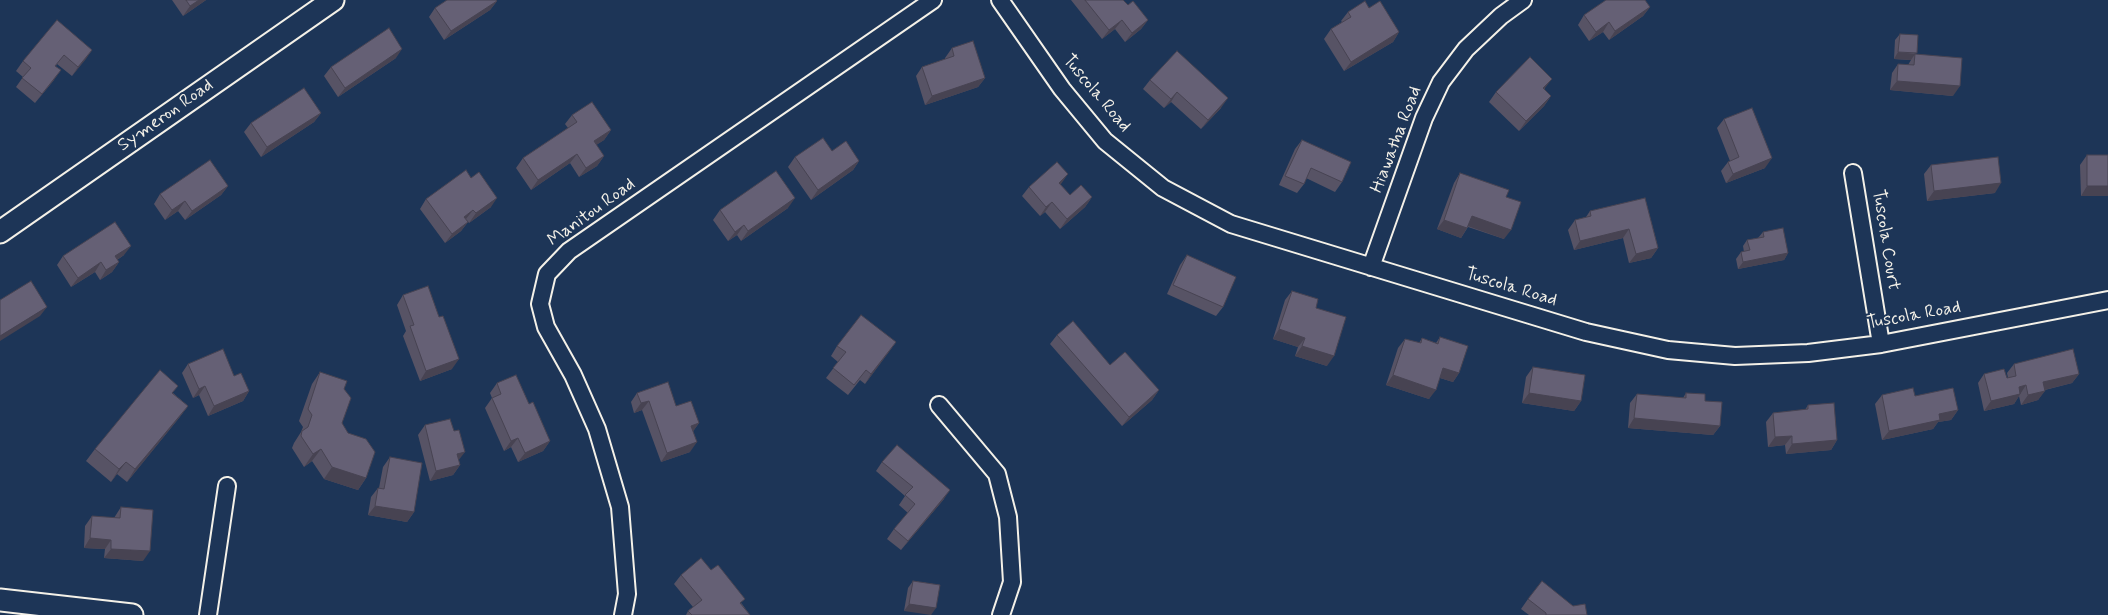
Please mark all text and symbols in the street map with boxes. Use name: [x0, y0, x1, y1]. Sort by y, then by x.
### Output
street label: Tuscola Road: [1057, 51, 1135, 137]
street label: Symeron Road: [114, 75, 218, 157]
street label: Hiawatha Road: [1367, 84, 1427, 196]
street label: Manitou Road: [544, 174, 640, 252]
street label: Tuscola Court: [1866, 188, 1904, 292]
street label: Tuscola Road: [1462, 264, 1560, 312]
street label: Tuscola Road: [1865, 297, 1963, 335]

